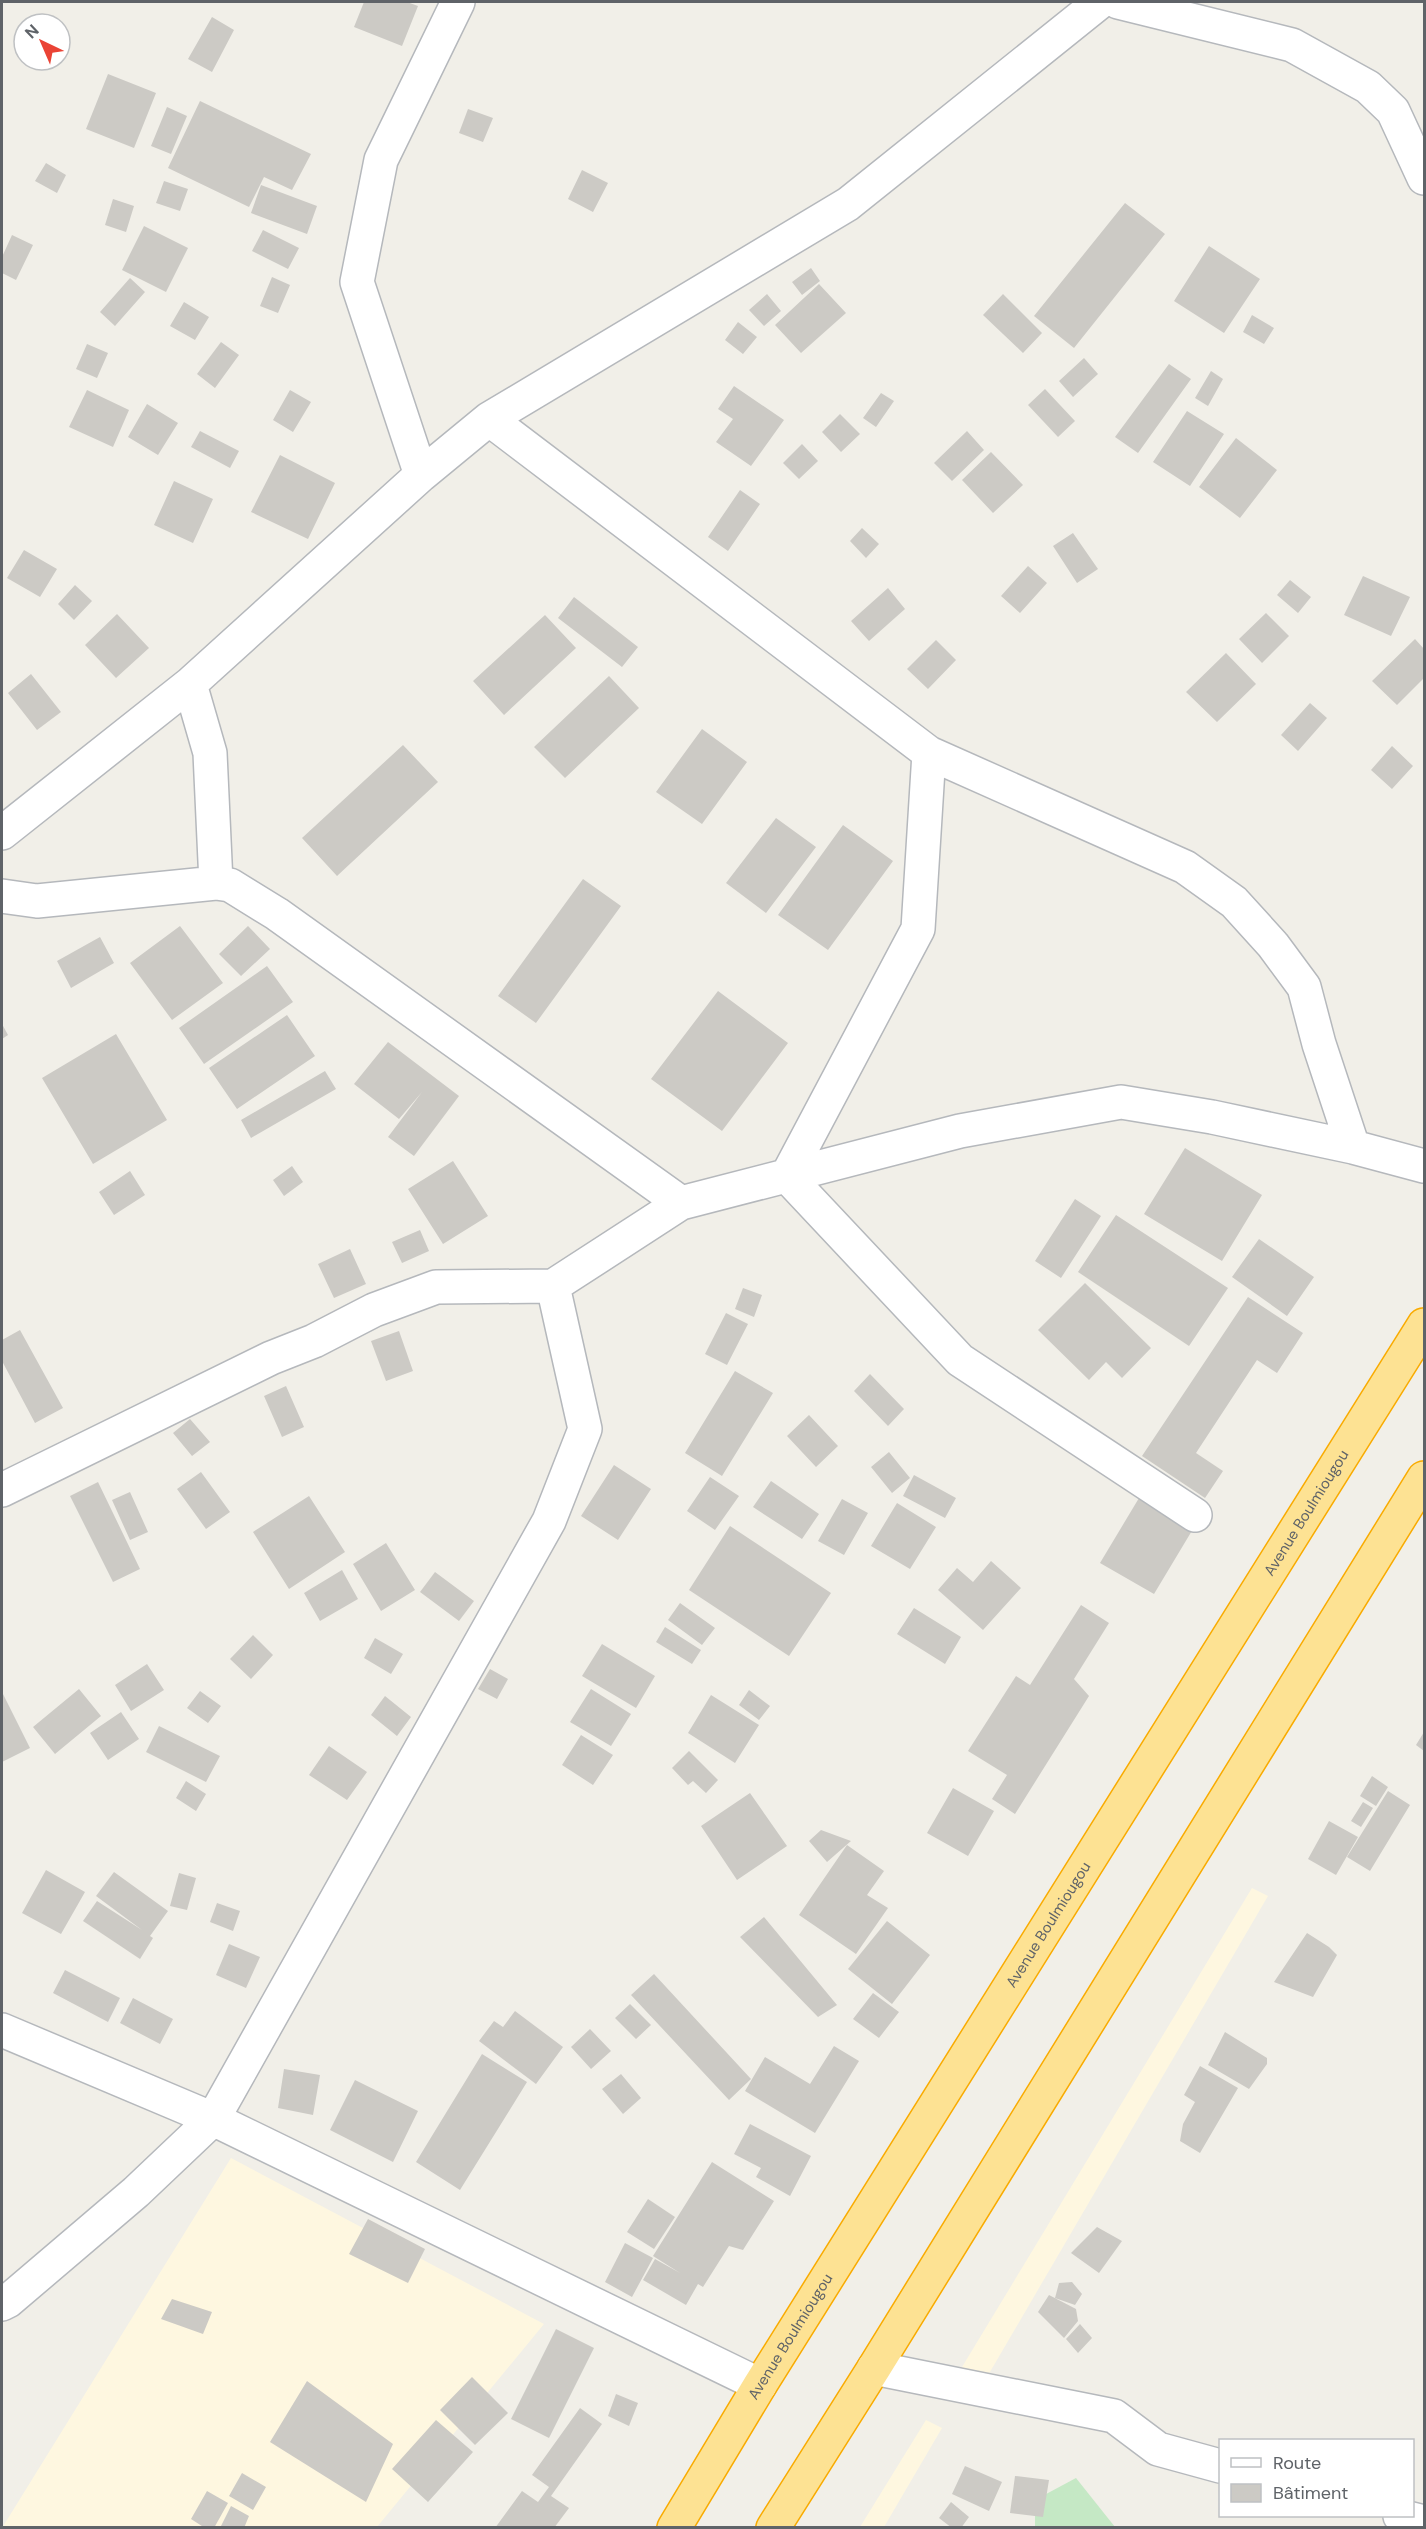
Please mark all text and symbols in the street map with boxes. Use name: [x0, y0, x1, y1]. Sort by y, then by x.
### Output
north arrow: [12, 12, 72, 72]
text: N: [20, 20, 43, 43]
street label: Avenue Boulmiougou: [1259, 1446, 1353, 1580]
street label: Avenue Boulmiougou: [1001, 1858, 1095, 1991]
street label: Avenue Boulmiougou: [743, 2270, 837, 2403]
legend: [1219, 2439, 1414, 2517]
text: Route: [1273, 2451, 1321, 2475]
text: Bâtiment: [1273, 2481, 1348, 2505]

